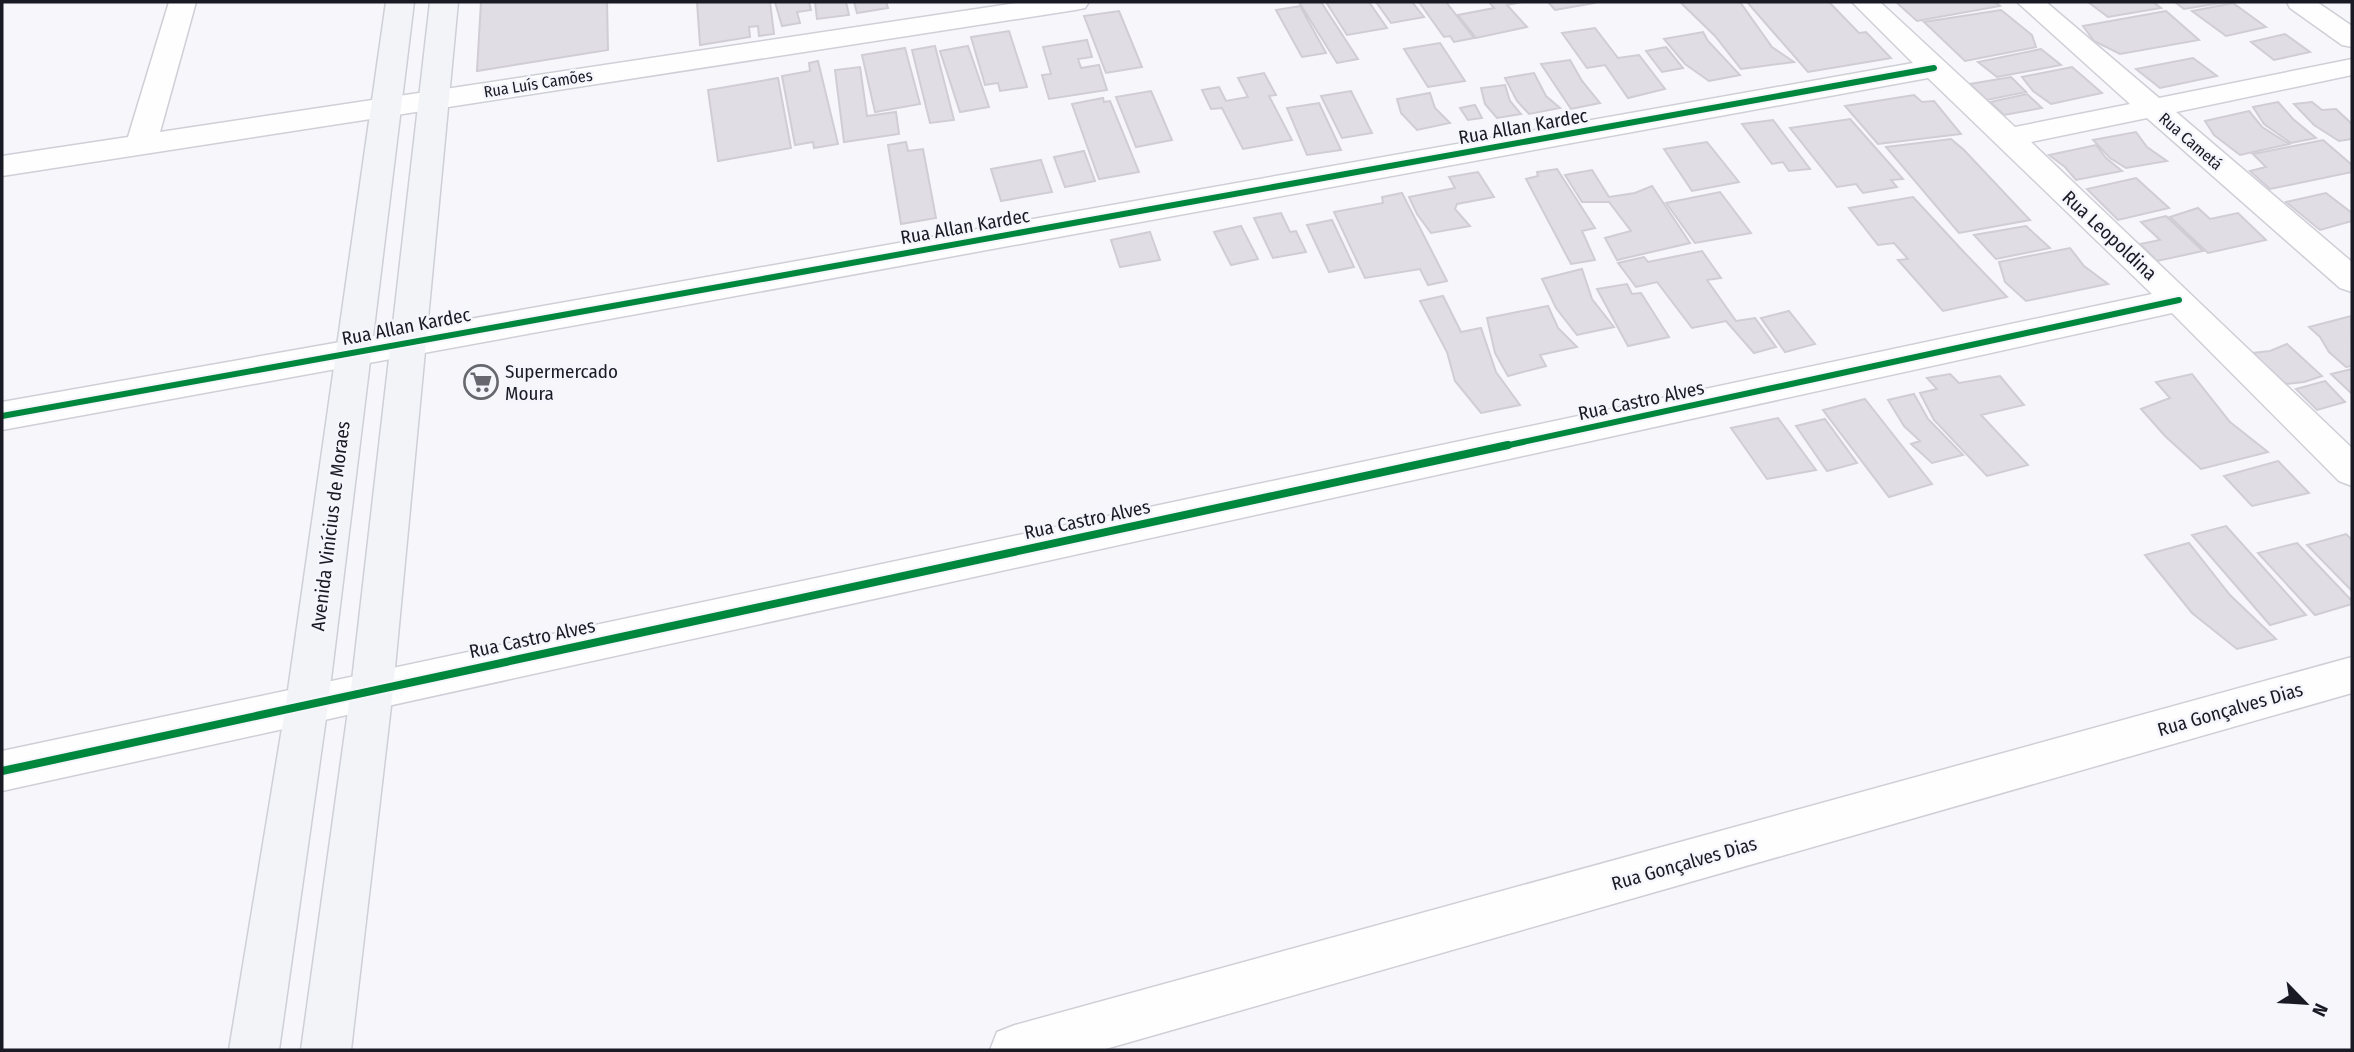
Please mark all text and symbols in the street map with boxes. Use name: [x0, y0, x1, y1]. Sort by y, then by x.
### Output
street label: Rua Luís Camões: [482, 65, 594, 101]
street label: Rua Allan Kardec: [1457, 104, 1590, 149]
street label: Rua Cametá: [2155, 109, 2226, 174]
street label: Rua Leopoldina: [2058, 186, 2162, 285]
street label: Rua Allan Kardec: [899, 204, 1032, 249]
street label: Rua Allan Kardec: [340, 303, 473, 350]
place label: Supermercado Moura: [505, 360, 618, 405]
supermarket icon: Supermercado Moura: [462, 363, 500, 401]
street label: Rua Castro Alves: [1576, 376, 1706, 425]
street label: Avenida Vinícius de Moraes: [306, 420, 355, 632]
street label: Rua Castro Alves: [1022, 495, 1152, 544]
street label: Rua Castro Alves: [467, 614, 597, 663]
street label: Rua Gonçalves Dias: [2155, 678, 2306, 741]
street label: Rua Gonçalves Dias: [1609, 832, 1760, 895]
north arrow: [2270, 968, 2340, 1038]
text: N: [2307, 1000, 2333, 1020]

